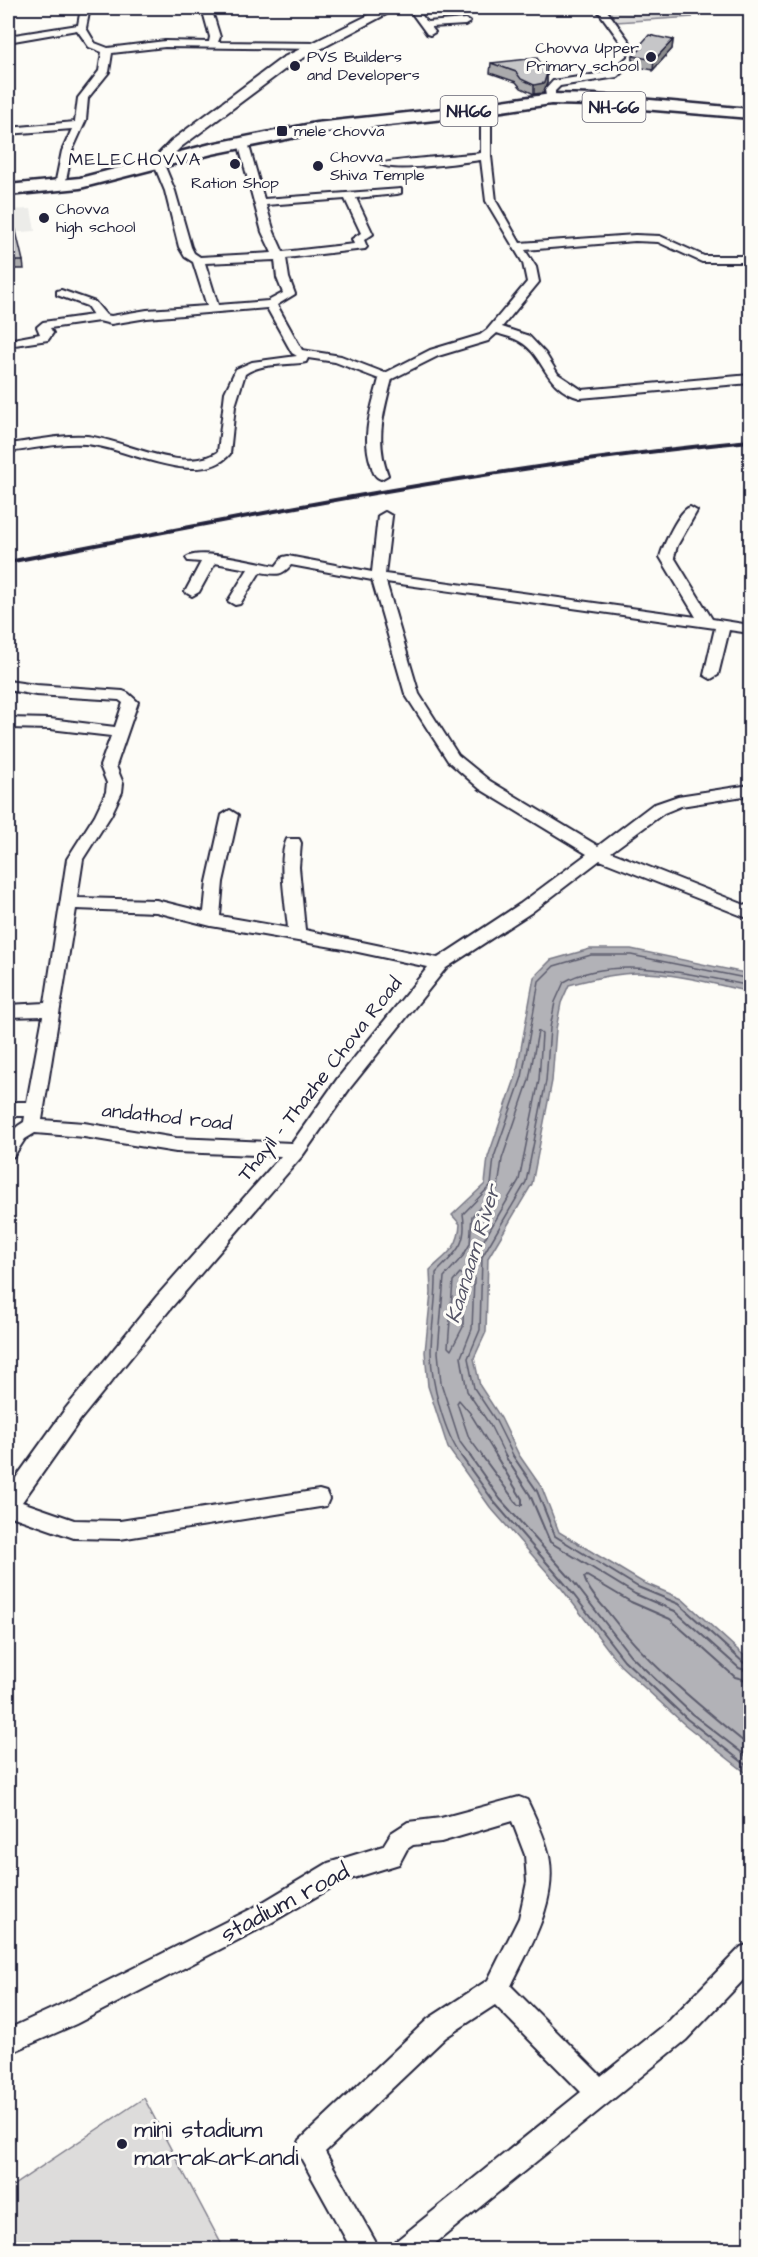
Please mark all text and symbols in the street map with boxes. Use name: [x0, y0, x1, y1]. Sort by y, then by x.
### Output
place label: Chovva Upper Primary school: [526, 37, 639, 78]
place label: PVS Builders and Developers: [307, 46, 420, 86]
marker: Chovva Upper Primary school: [644, 50, 658, 64]
marker: PVS Builders and Developers: [288, 59, 302, 73]
road number: NH-66: [582, 92, 646, 122]
road number: NH66: [440, 96, 498, 126]
place label: mele chovva: [294, 120, 384, 142]
marker: mele chovva: [275, 124, 289, 138]
place label: Chovva Shiva Temple: [330, 146, 425, 186]
district label: MELECHOVVA: [68, 147, 202, 172]
marker: Ration Shop: [228, 157, 242, 171]
marker: Chovva Shiva Temple: [311, 159, 325, 173]
place label: Ration Shop: [191, 172, 279, 194]
place label: Chovva high school: [56, 198, 136, 239]
marker: Chovva high school: [37, 211, 51, 225]
street label: Thayil - Thazhe Chova Road: [231, 971, 410, 1188]
street label: andathod road: [100, 1096, 234, 1138]
water label: Kaanaam River: [438, 1179, 508, 1326]
street label: stadium road: [214, 1855, 356, 1951]
place label: mini stadium marrakarkandi: [134, 2113, 299, 2175]
marker: mini stadium marrakarkandi: [115, 2137, 129, 2151]

